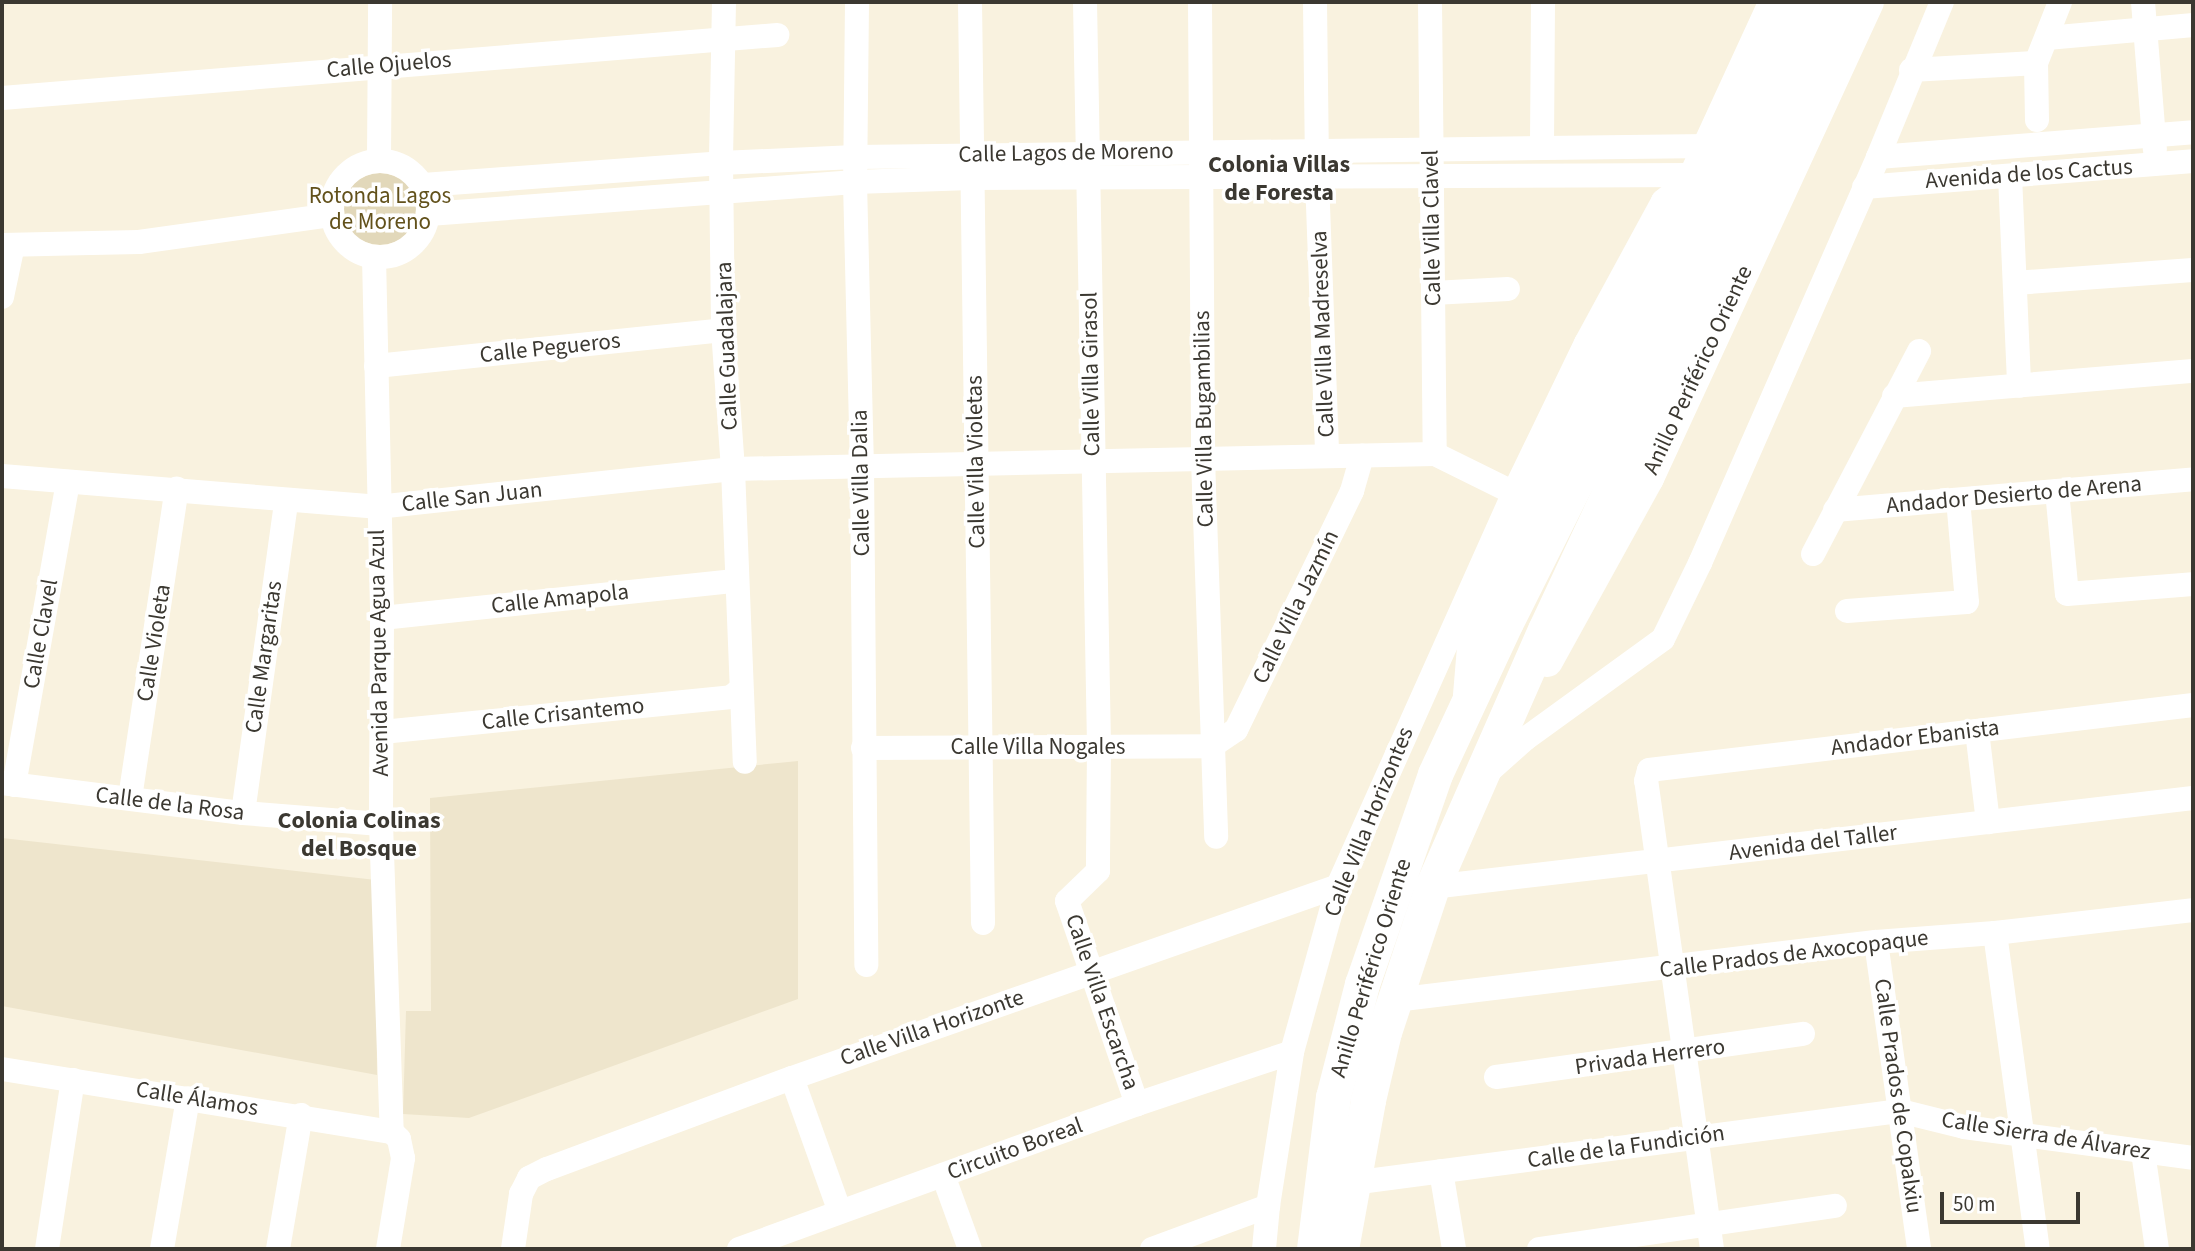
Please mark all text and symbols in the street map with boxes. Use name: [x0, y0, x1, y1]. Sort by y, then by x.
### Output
street label: Calle Ojuelos: [325, 46, 453, 84]
street label: Calle Lagos de Moreno: [958, 137, 1174, 169]
street label: Calle Villa Clavel: [1417, 150, 1447, 306]
district label: Colonia Villas de Foresta: [1208, 151, 1350, 207]
street label: Avenida de los Cactus: [1924, 153, 2134, 195]
park label: Rotonda Lagos de Moreno: [309, 182, 451, 236]
street label: Calle Villa Madreselva: [1306, 230, 1340, 438]
street label: Calle Guadalajara: [710, 261, 744, 431]
street label: Anillo Periférico Oriente: [1637, 261, 1759, 479]
street label: Calle Villa Girasol: [1076, 291, 1106, 457]
street label: Calle Villa Bugambilias: [1188, 310, 1220, 528]
street label: Calle Pegueros: [478, 327, 622, 369]
street label: Calle Villa Violetas: [961, 375, 991, 549]
street label: Calle Villa Dalia: [846, 409, 876, 557]
street label: Andador Desierto de Arena: [1885, 470, 2143, 520]
street label: Calle San Juan: [400, 476, 544, 518]
street label: Calle Villa Jazmín: [1247, 526, 1345, 688]
street label: Avenida Parque Agua Azul: [363, 529, 395, 777]
street label: Calle Clavel: [18, 577, 64, 691]
street label: Calle Amapola: [490, 578, 630, 620]
street label: Calle Margaritas: [240, 579, 288, 735]
street label: Calle Violeta: [131, 582, 177, 704]
street label: Calle Crisantemo: [480, 692, 646, 736]
street label: Andador Ebanista: [1829, 714, 2001, 762]
street label: Calle Villa Horizontes: [1318, 723, 1420, 921]
street label: Calle Villa Nogales: [951, 733, 1125, 761]
street label: Calle de la Rosa: [94, 781, 246, 827]
district label: Colonia Colinas del Bosque: [277, 807, 441, 863]
street label: Avenida del Taller: [1727, 819, 1899, 867]
street label: Anillo Periférico Oriente: [1325, 855, 1417, 1081]
street label: Calle Villa Escarcha: [1059, 911, 1145, 1093]
street label: Calle Prados de Axocopaque: [1658, 924, 1930, 984]
street label: Calle Prados de Copalxiu: [1868, 977, 1928, 1215]
street label: Calle Villa Horizonte: [837, 984, 1027, 1072]
street label: Privada Herrero: [1573, 1033, 1727, 1081]
street label: Calle Álamos: [134, 1076, 260, 1122]
street label: Calle Sierra de Álvarez: [1939, 1106, 2153, 1166]
street label: Circuito Boreal: [944, 1112, 1086, 1186]
street label: Calle de la Fundición: [1526, 1119, 1726, 1175]
scale bar: [1943, 1178, 2083, 1222]
text: 50 m: [1953, 1189, 1995, 1219]

